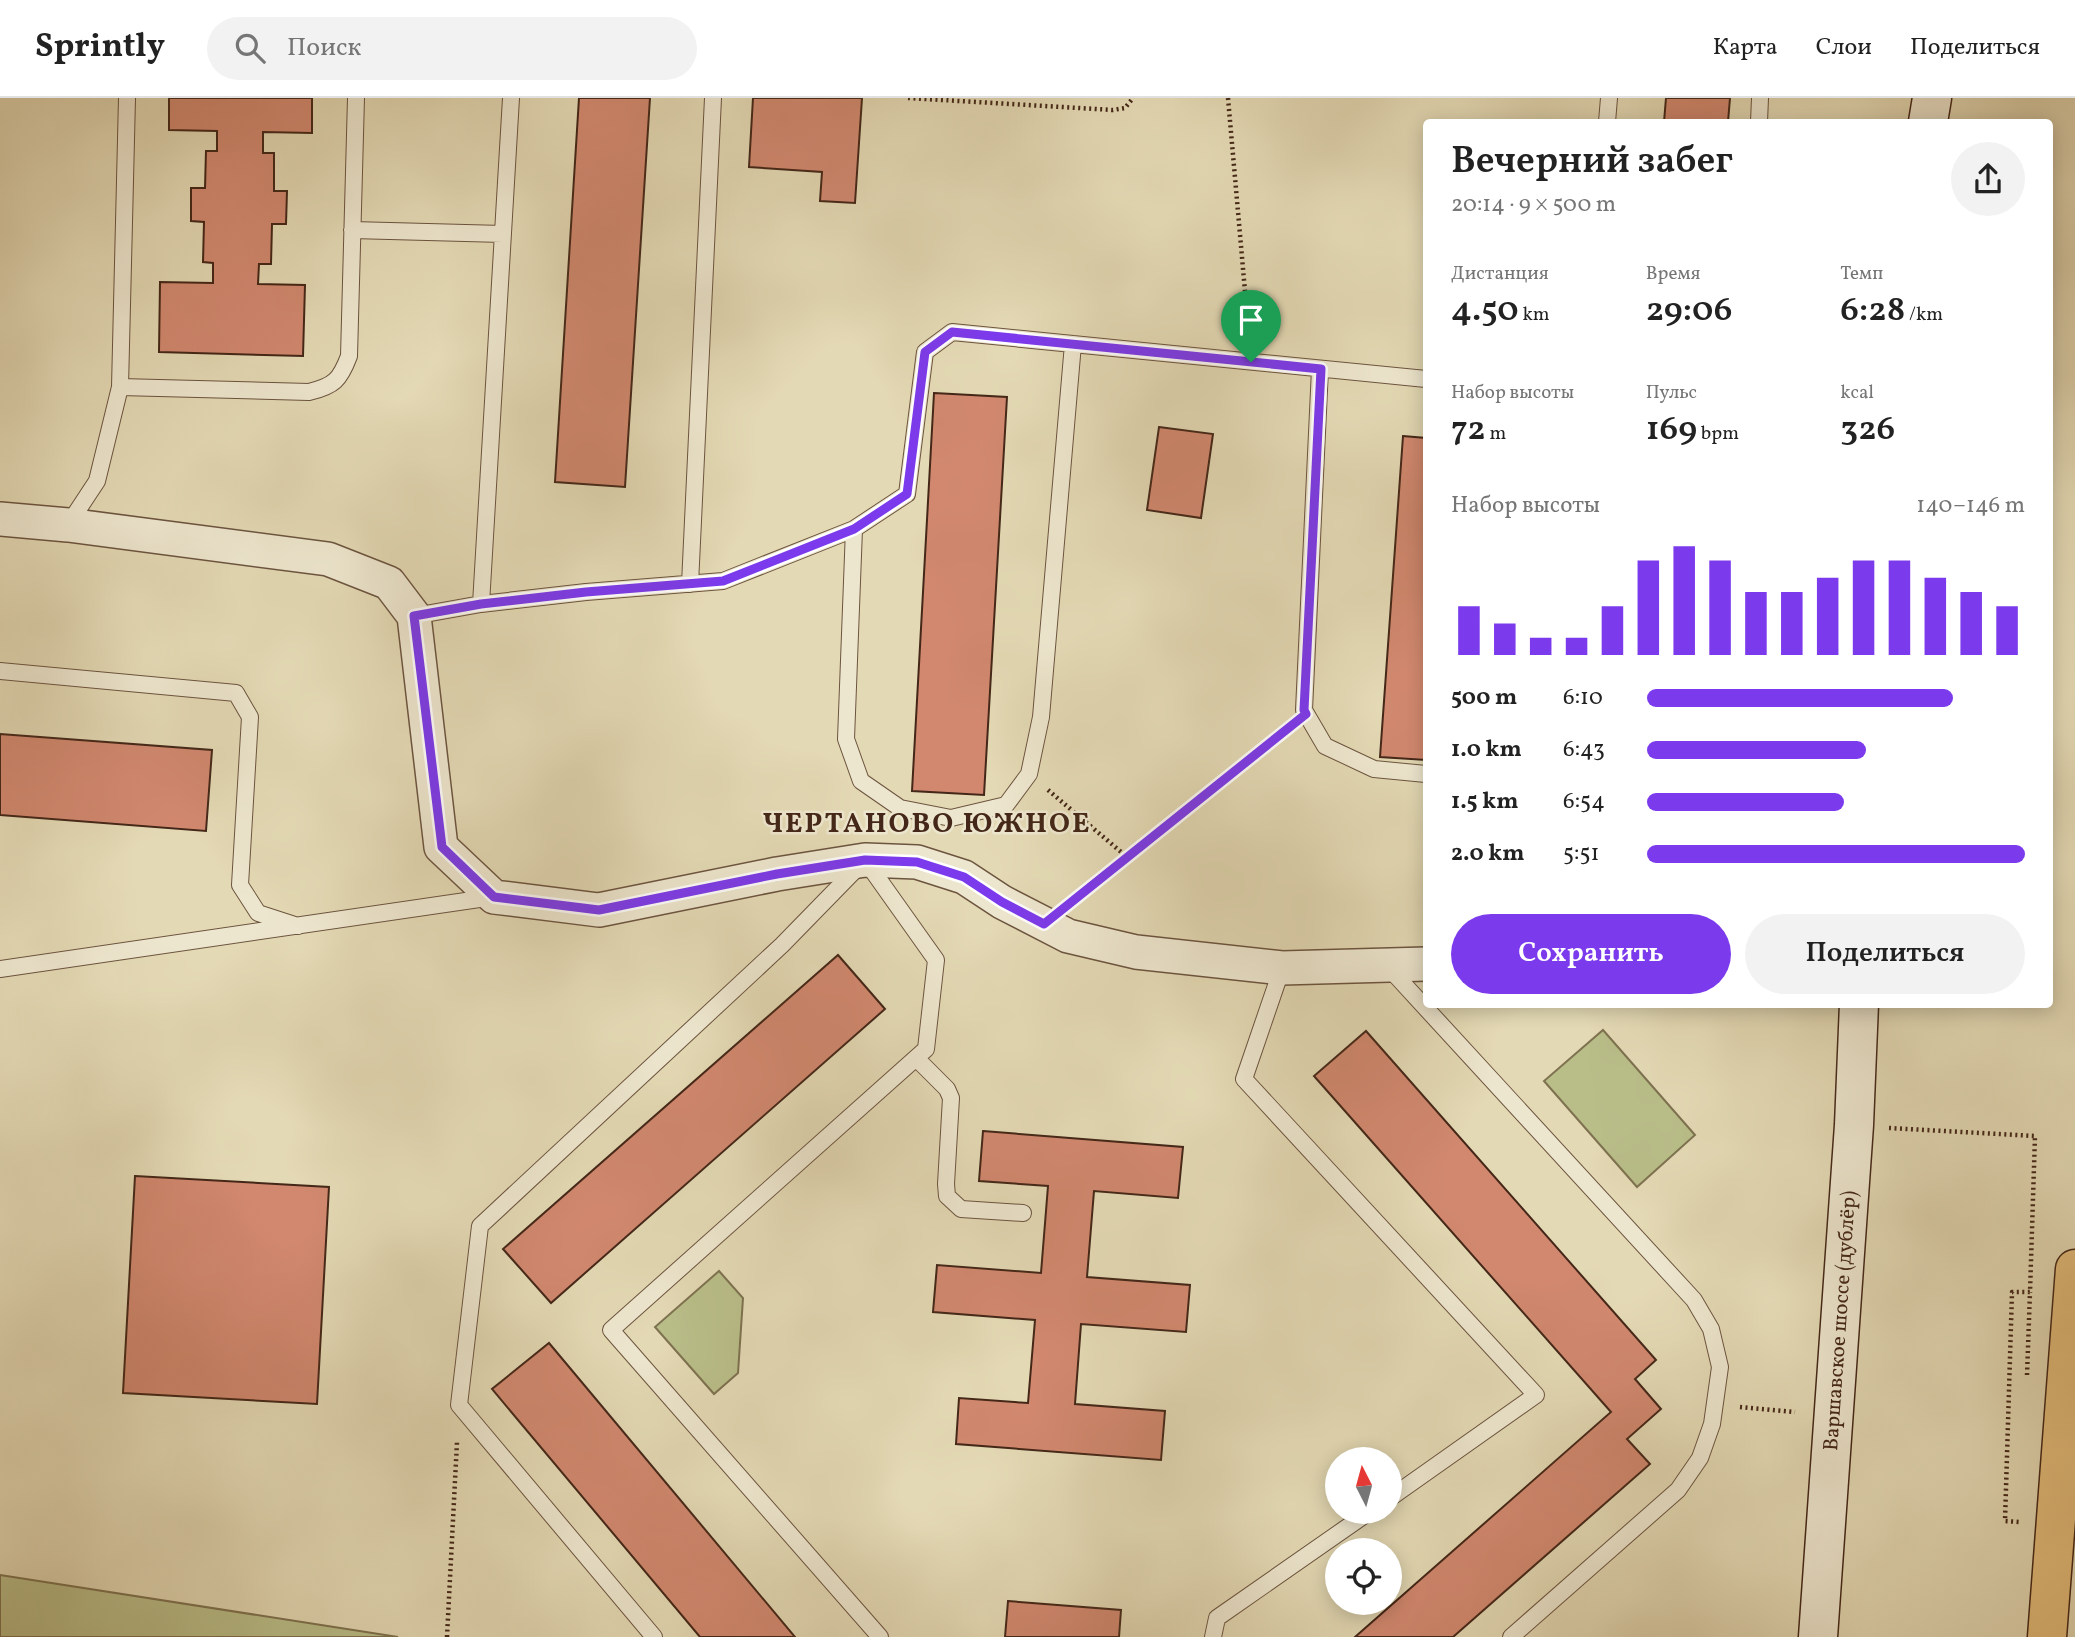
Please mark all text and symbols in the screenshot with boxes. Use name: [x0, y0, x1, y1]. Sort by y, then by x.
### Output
search box: [207, 17, 697, 80]
text: Sprintly: [35, 25, 165, 71]
icon: search: [231, 29, 269, 67]
text: Поиск: [287, 30, 361, 66]
text: Карта: [1713, 31, 1778, 65]
text: Слои: [1816, 31, 1872, 65]
text: Поделиться: [1910, 31, 2040, 65]
text: Вечерний забег: [1451, 136, 1733, 189]
button: share: [1951, 142, 2025, 216]
text: 20:14 · 9 × 500 m: [1451, 189, 1616, 221]
text: Дистанция: [1451, 261, 1549, 287]
text: Время: [1646, 261, 1700, 287]
text: Темп: [1840, 261, 1883, 287]
text: 4.50: [1451, 287, 1519, 335]
text: 29:06: [1646, 287, 1732, 335]
text: 6:28: [1840, 287, 1905, 335]
pin: [1221, 290, 1281, 362]
icon: arrive: [1232, 301, 1270, 339]
text: km: [1519, 302, 1550, 328]
text: /km: [1905, 302, 1943, 328]
text: Набор высоты: [1451, 380, 1574, 406]
text: Пульс: [1646, 380, 1697, 406]
text: kcal: [1840, 380, 1874, 406]
text: 72: [1451, 406, 1486, 454]
text: 169: [1646, 406, 1697, 454]
text: 326: [1840, 406, 1895, 454]
text: m: [1486, 421, 1506, 447]
text: bpm: [1697, 421, 1739, 447]
text: Набор высоты: [1451, 490, 1600, 522]
text: 140–146 m: [1916, 490, 2025, 522]
text: 500 m: [1451, 682, 1517, 714]
text: 6:10: [1563, 682, 1603, 714]
text: 1.0 km: [1451, 734, 1522, 766]
text: 6:43: [1563, 734, 1605, 766]
text: 1.5 km: [1451, 786, 1518, 818]
text: 6:54: [1563, 786, 1605, 818]
district label: ЧЕРТАНОВО ЮЖНОЕ: [762, 805, 1092, 844]
text: 2.0 km: [1451, 838, 1524, 870]
text: 5:51: [1563, 838, 1599, 870]
button: Сохранить: [1451, 914, 1731, 994]
button: Поделиться: [1745, 914, 2025, 994]
street label: Варшавское шоссе (дублёр): [1817, 1190, 1864, 1452]
north arrow: [1325, 1447, 1402, 1524]
map controls: [1325, 1447, 1402, 1615]
button: locate: [1325, 1538, 1402, 1615]

